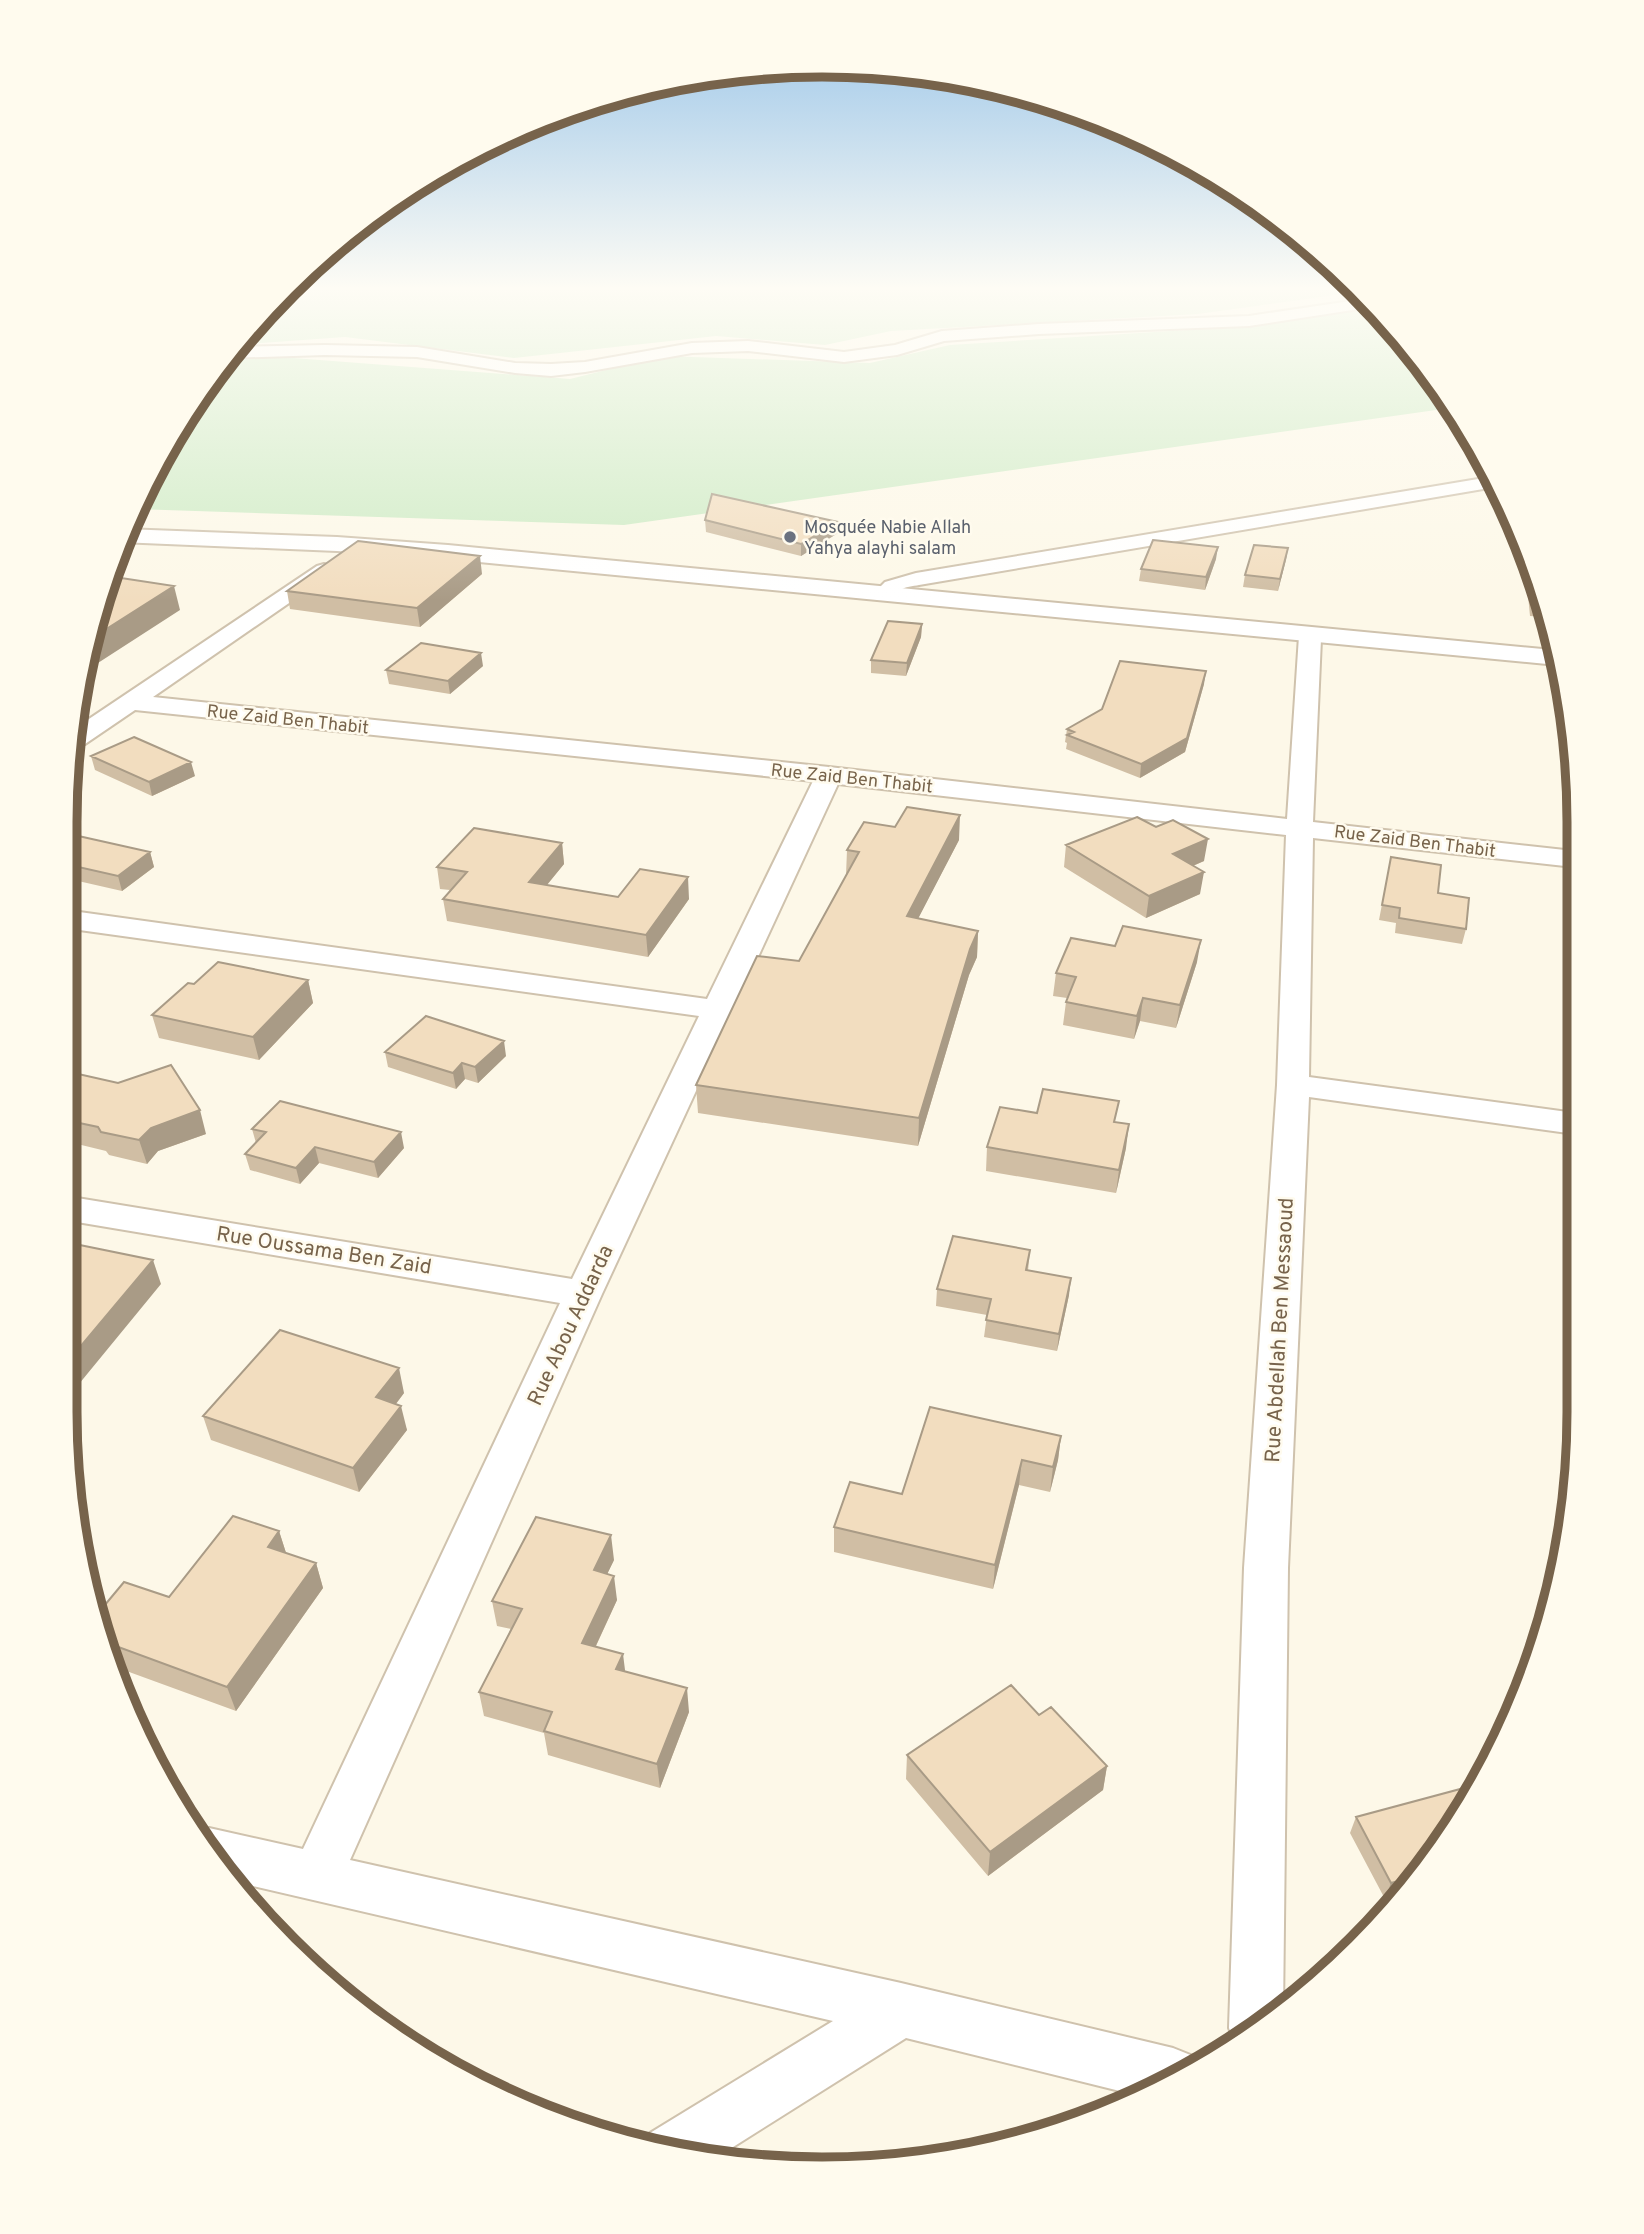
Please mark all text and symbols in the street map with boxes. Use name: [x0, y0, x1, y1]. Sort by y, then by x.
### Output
place label: Mosquée Nabie Allah Yahya alayhi salam: [804, 517, 971, 561]
marker: Mosquée Nabie Allah Yahya alayhi salam: [782, 529, 798, 545]
street label: Rue Zaid Ben Thabit: [206, 701, 370, 740]
street label: Rue Zaid Ben Thabit: [770, 760, 934, 799]
street label: Rue Zaid Ben Thabit: [1333, 821, 1497, 864]
street label: Rue Abdellah Ben Messaoud: [1260, 1197, 1301, 1463]
street label: Rue Oussama Ben Zaid: [214, 1221, 433, 1282]
street label: Rue Abou Addarda: [522, 1241, 620, 1410]

